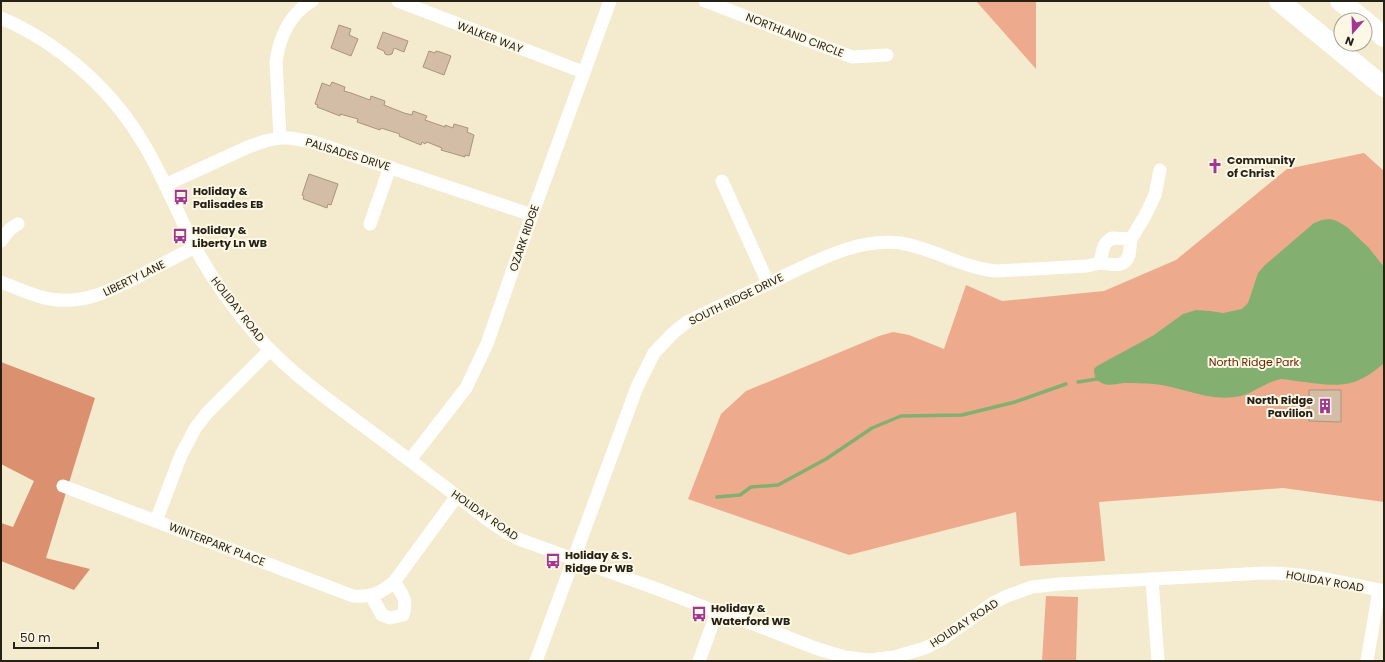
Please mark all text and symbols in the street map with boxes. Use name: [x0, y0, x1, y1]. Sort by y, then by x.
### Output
street label: NORTHLAND CIRCLE: [744, 9, 846, 61]
north arrow: [1333, 12, 1373, 52]
street label: WALKER WAY: [455, 17, 526, 57]
text: N: [1343, 32, 1356, 50]
street label: PALISADES DRIVE: [303, 133, 393, 175]
place label: Community of Christ: [1227, 152, 1295, 181]
church icon: Community of Christ: [1206, 157, 1224, 175]
place label: Holiday & Palisades EB: [193, 183, 263, 212]
bus stop icon: Holiday & Palisades EB: [172, 188, 190, 206]
street label: OZARK RIDGE: [505, 202, 543, 274]
place label: Holiday & Liberty Ln WB: [192, 222, 267, 251]
bus stop icon: Holiday & Liberty Ln WB: [171, 227, 189, 245]
street label: LIBERTY LANE: [100, 256, 168, 300]
street label: SOUTH RIDGE DRIVE: [686, 269, 786, 329]
street label: HOLIDAY ROAD: [207, 273, 269, 345]
park label: North Ridge Park: [1209, 354, 1300, 370]
place label: North Ridge Pavilion: [1247, 392, 1313, 421]
building icon: North Ridge Pavilion: [1316, 397, 1334, 415]
street label: HOLIDAY ROAD: [448, 486, 522, 544]
street label: WINTERPARK PLACE: [166, 518, 268, 570]
place label: Holiday & S. Ridge Dr WB: [565, 547, 633, 576]
bus stop icon: Holiday & S. Ridge Dr WB: [544, 552, 562, 570]
street label: HOLIDAY ROAD: [1285, 566, 1365, 596]
street label: HOLIDAY ROAD: [927, 595, 1002, 651]
place label: Holiday & Waterford WB: [711, 600, 790, 629]
bus stop icon: Holiday & Waterford WB: [690, 605, 708, 623]
scale bar: [14, 624, 98, 650]
text: 50 m: [20, 629, 51, 646]

